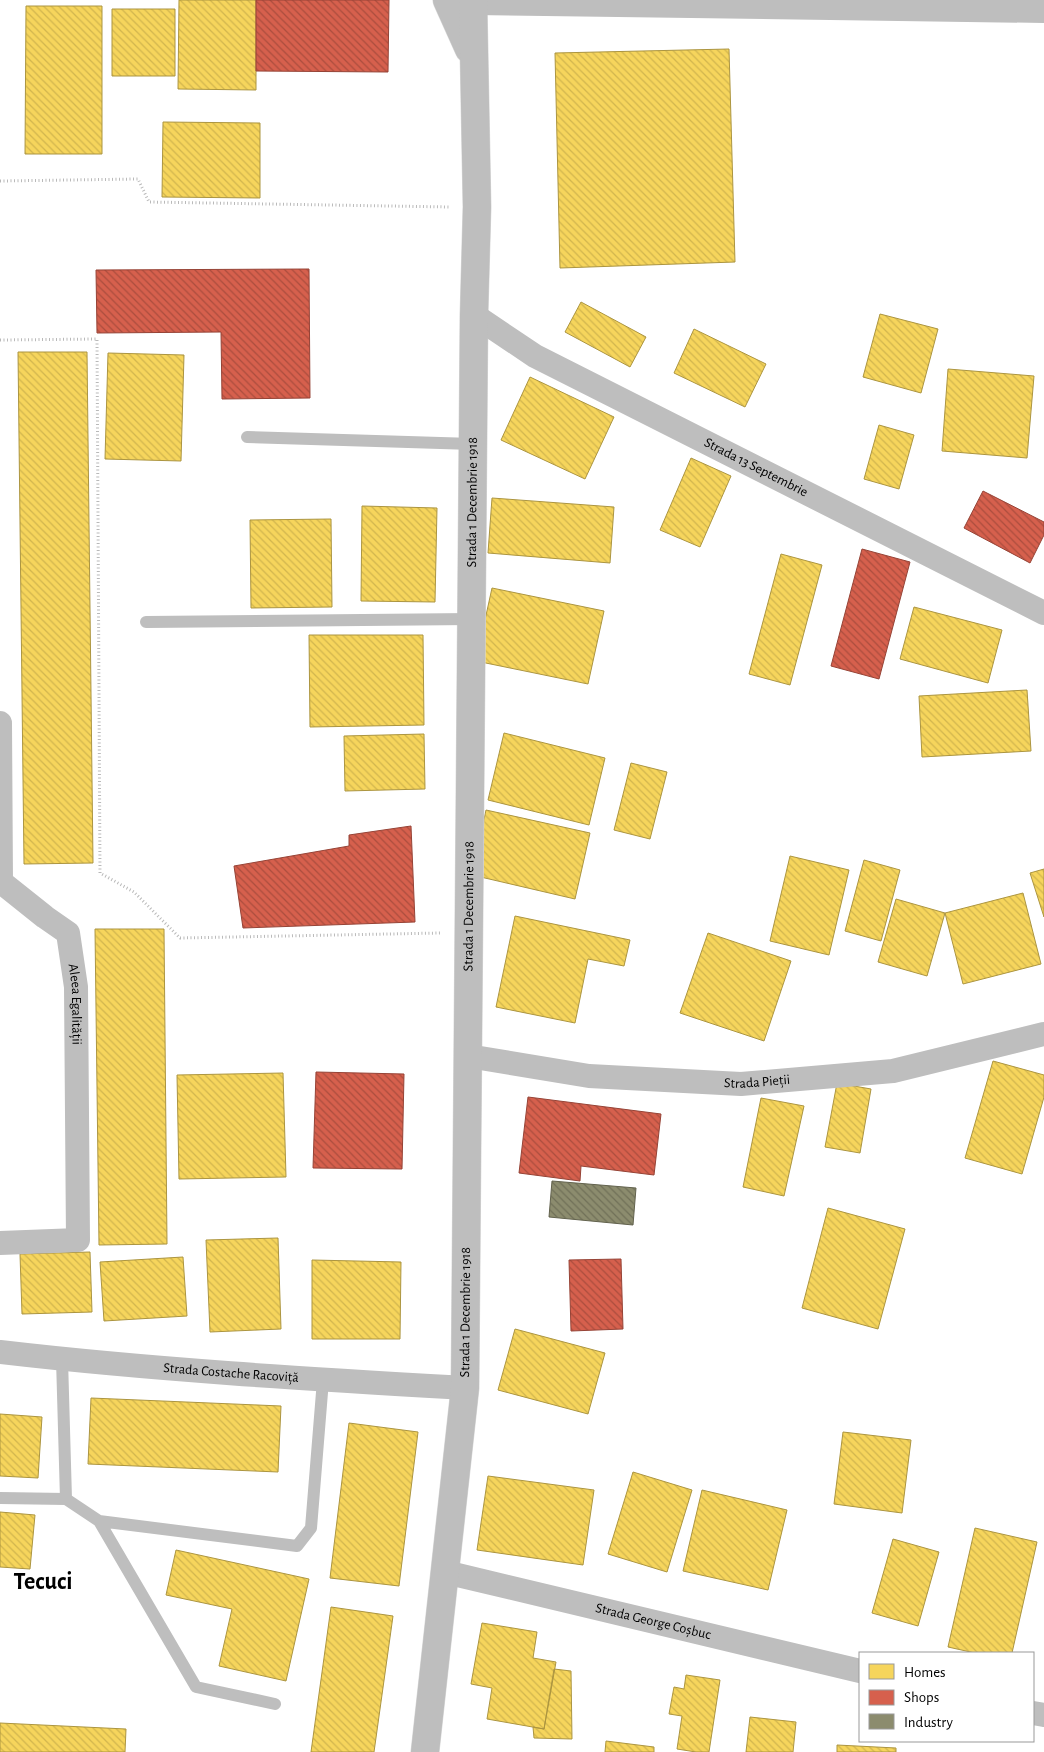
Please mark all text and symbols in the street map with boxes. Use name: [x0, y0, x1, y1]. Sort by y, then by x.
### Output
street label: Strada 13 Septembrie: [702, 436, 810, 500]
street label: Strada 1 Decembrie 1918: [465, 437, 480, 567]
street label: Strada 1 Decembrie 1918: [461, 841, 477, 971]
street label: Aleea Egalității: [66, 963, 83, 1045]
street label: Strada Pieții: [724, 1073, 791, 1091]
street label: Strada 1 Decembrie 1918: [458, 1247, 473, 1377]
street label: Strada Costache Racoviță: [163, 1361, 300, 1386]
district label: Tecuci: [13, 1570, 73, 1594]
street label: Strada George Coșbuc: [594, 1601, 713, 1642]
legend: [859, 1652, 1034, 1742]
text: Homes: [904, 1665, 946, 1680]
text: Shops: [904, 1690, 939, 1705]
text: Industry: [904, 1715, 953, 1730]

